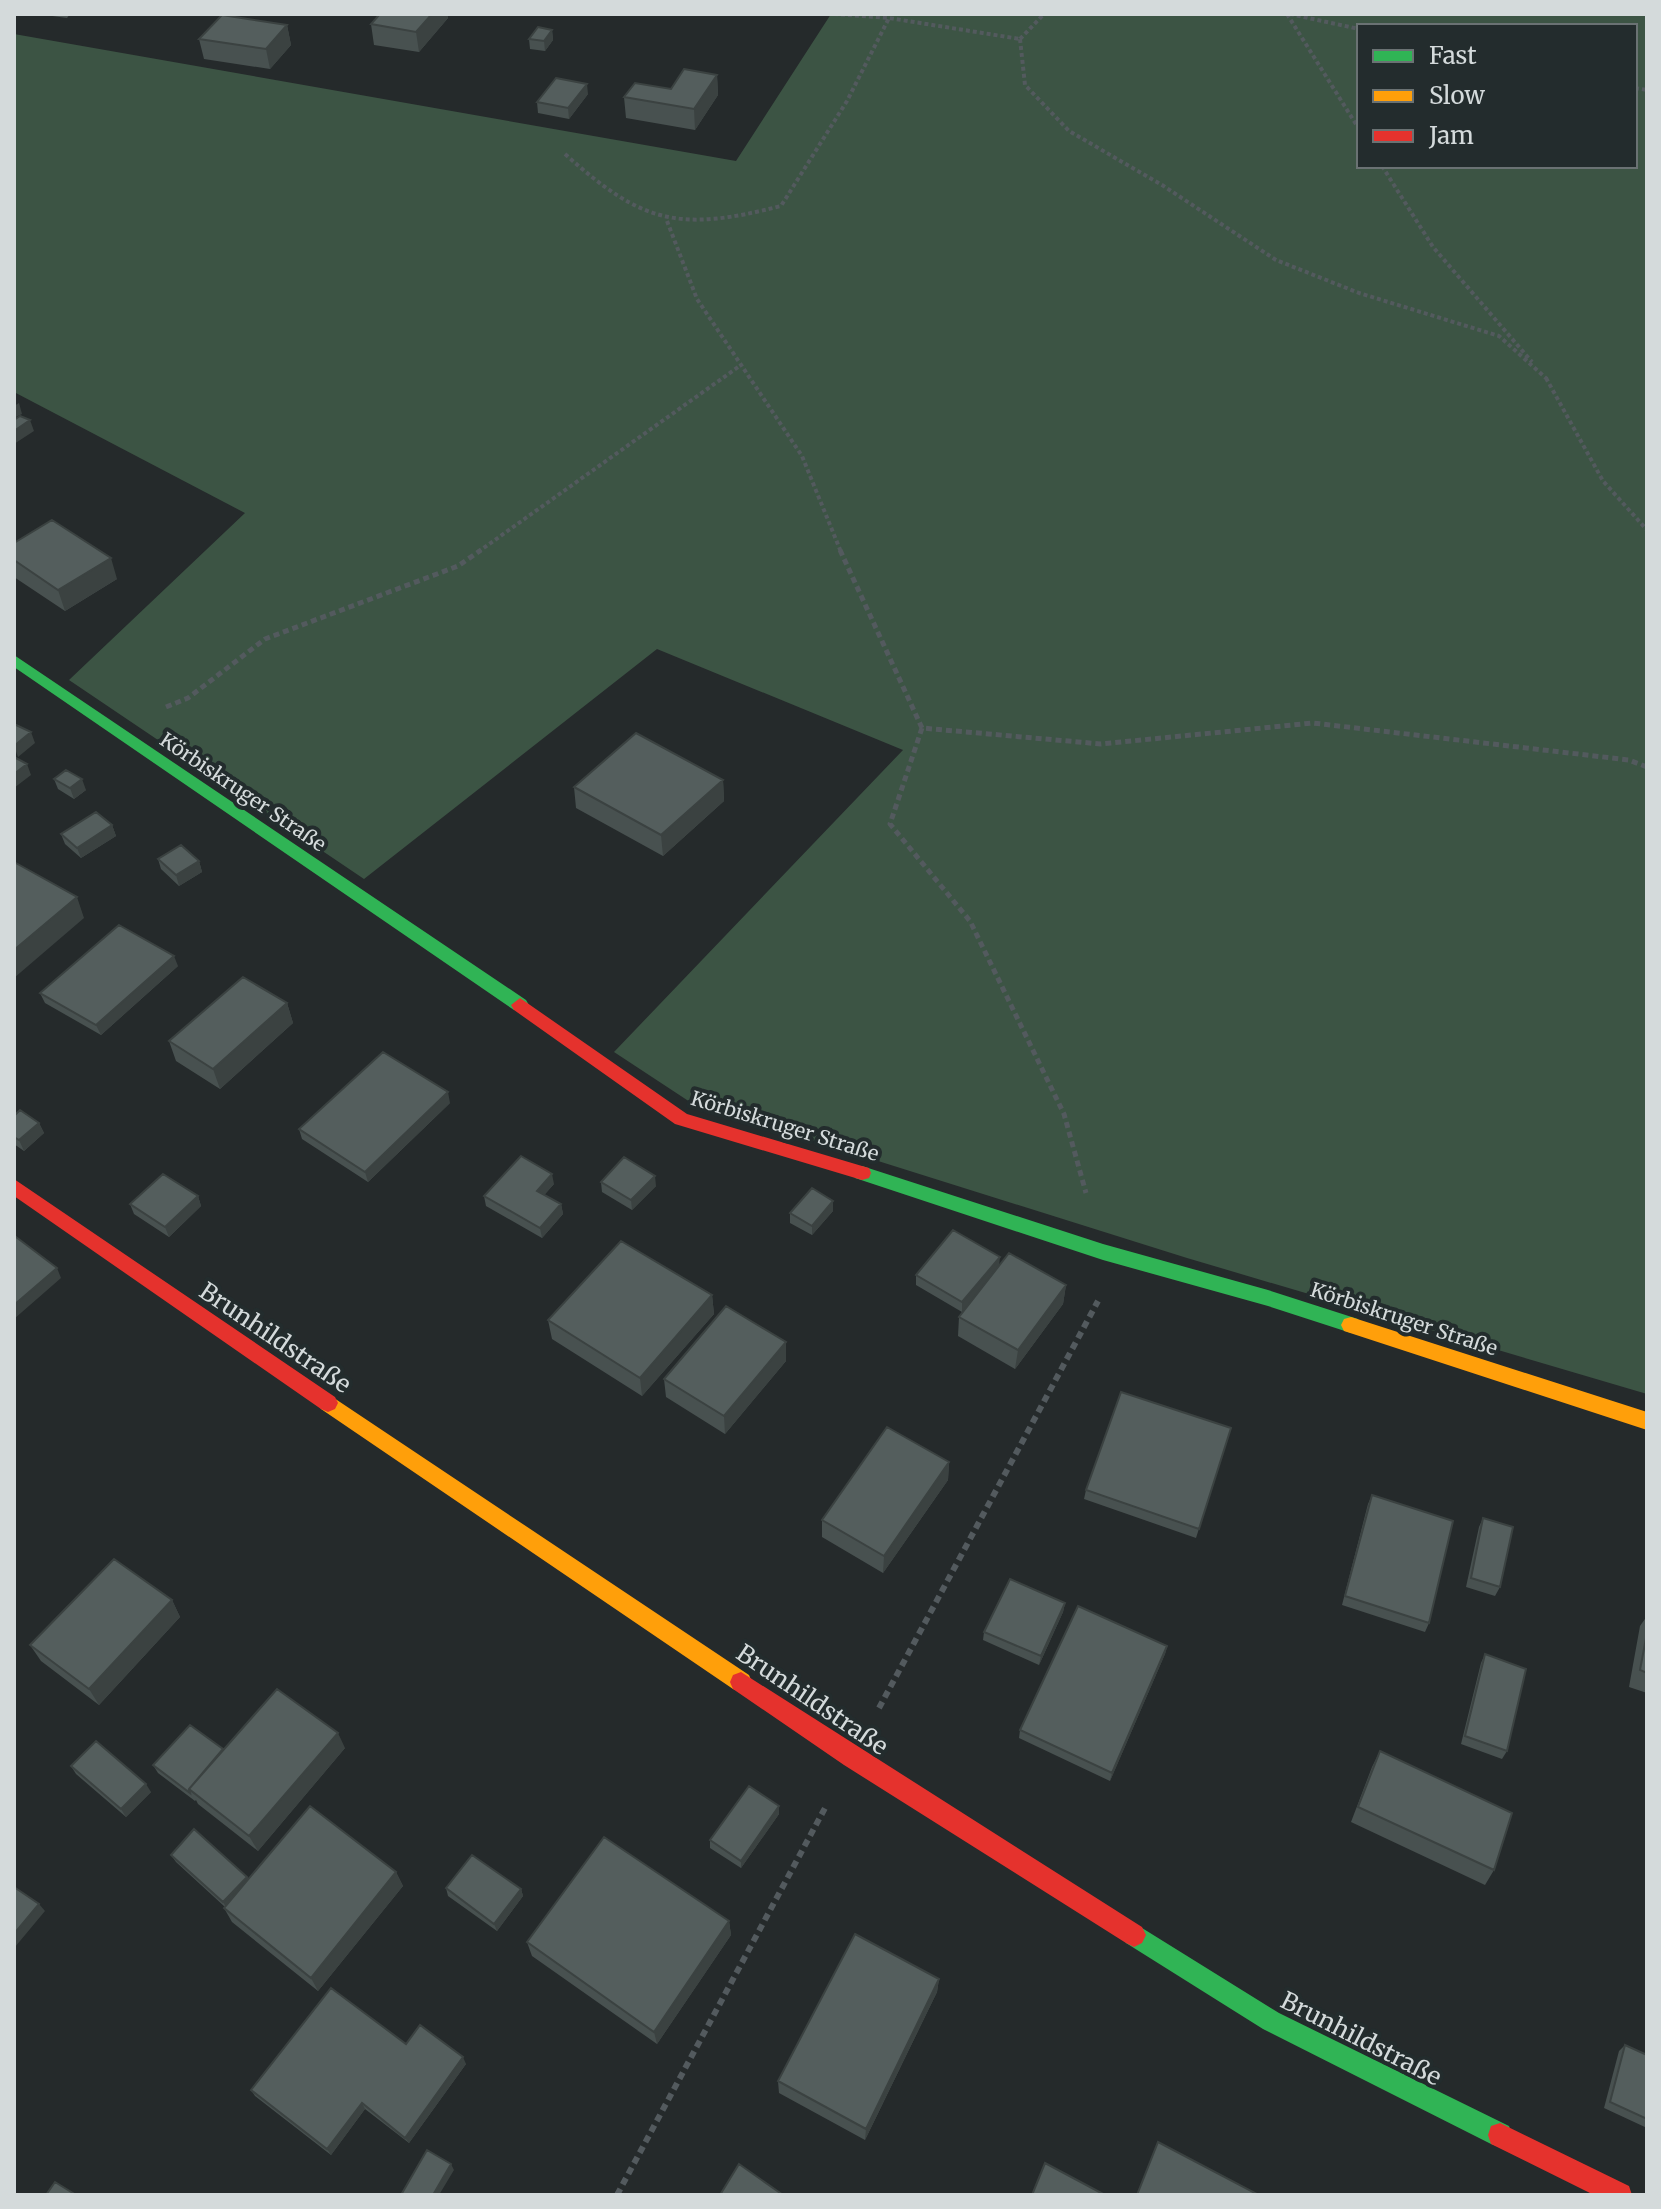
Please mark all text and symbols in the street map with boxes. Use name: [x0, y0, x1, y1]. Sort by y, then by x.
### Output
legend: [1357, 24, 1637, 168]
text: Fast: [1429, 40, 1477, 71]
text: Slow: [1429, 80, 1485, 111]
text: Jam: [1428, 120, 1474, 151]
street label: Körbiskruger Straße: [155, 727, 331, 857]
street label: Körbiskruger Straße: [688, 1085, 882, 1166]
street label: Brunhildstraße: [194, 1275, 357, 1400]
street label: Körbiskruger Straße: [1307, 1276, 1501, 1361]
street label: Brunhildstraße: [731, 1637, 894, 1762]
street label: Brunhildstraße: [1276, 1985, 1447, 2092]

